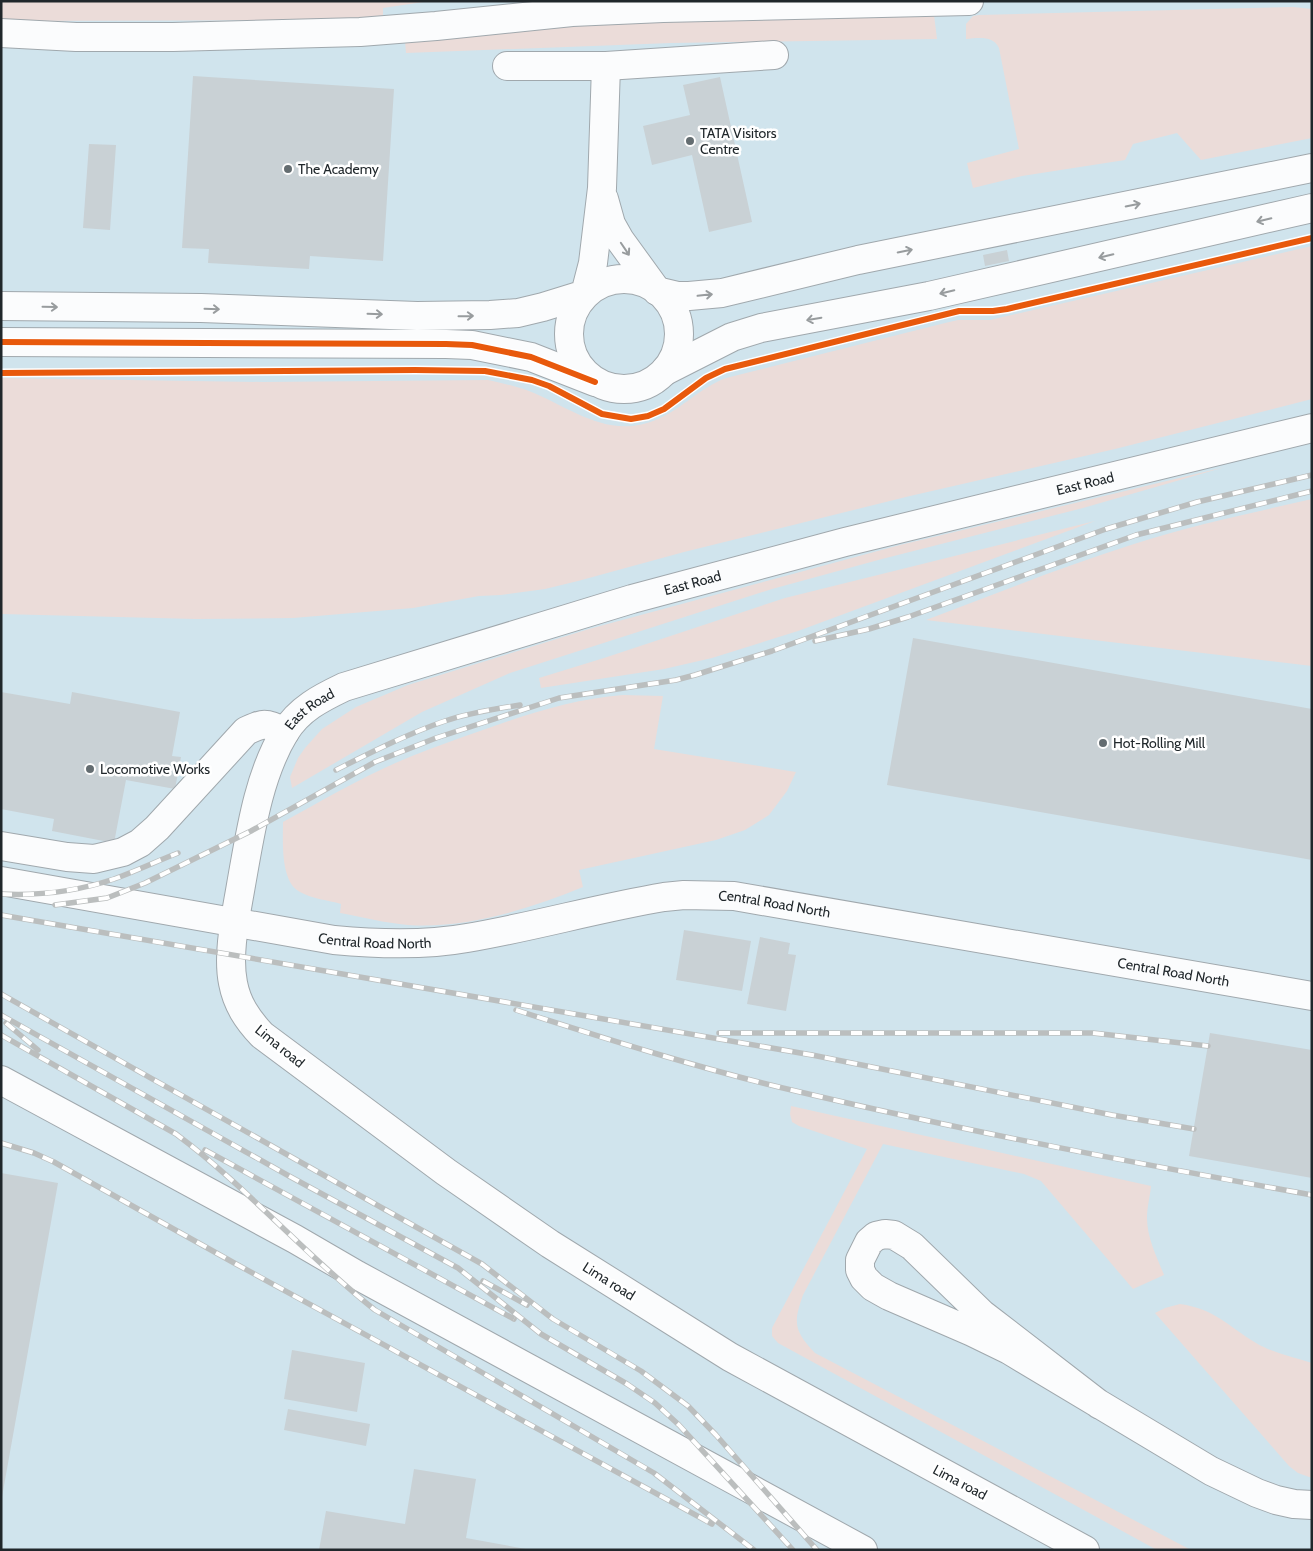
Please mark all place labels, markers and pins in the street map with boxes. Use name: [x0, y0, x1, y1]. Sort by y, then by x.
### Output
place label: TATA Visitors Centre: [700, 124, 777, 158]
marker: TATA Visitors Centre: [684, 135, 696, 147]
place label: The Academy: [298, 160, 379, 178]
marker: The Academy: [282, 163, 294, 175]
place label: Hot-Rolling Mill: [1113, 734, 1206, 752]
marker: Hot-Rolling Mill: [1097, 737, 1109, 749]
place label: Locomotive Works: [100, 760, 210, 778]
marker: Locomotive Works: [84, 763, 96, 775]

